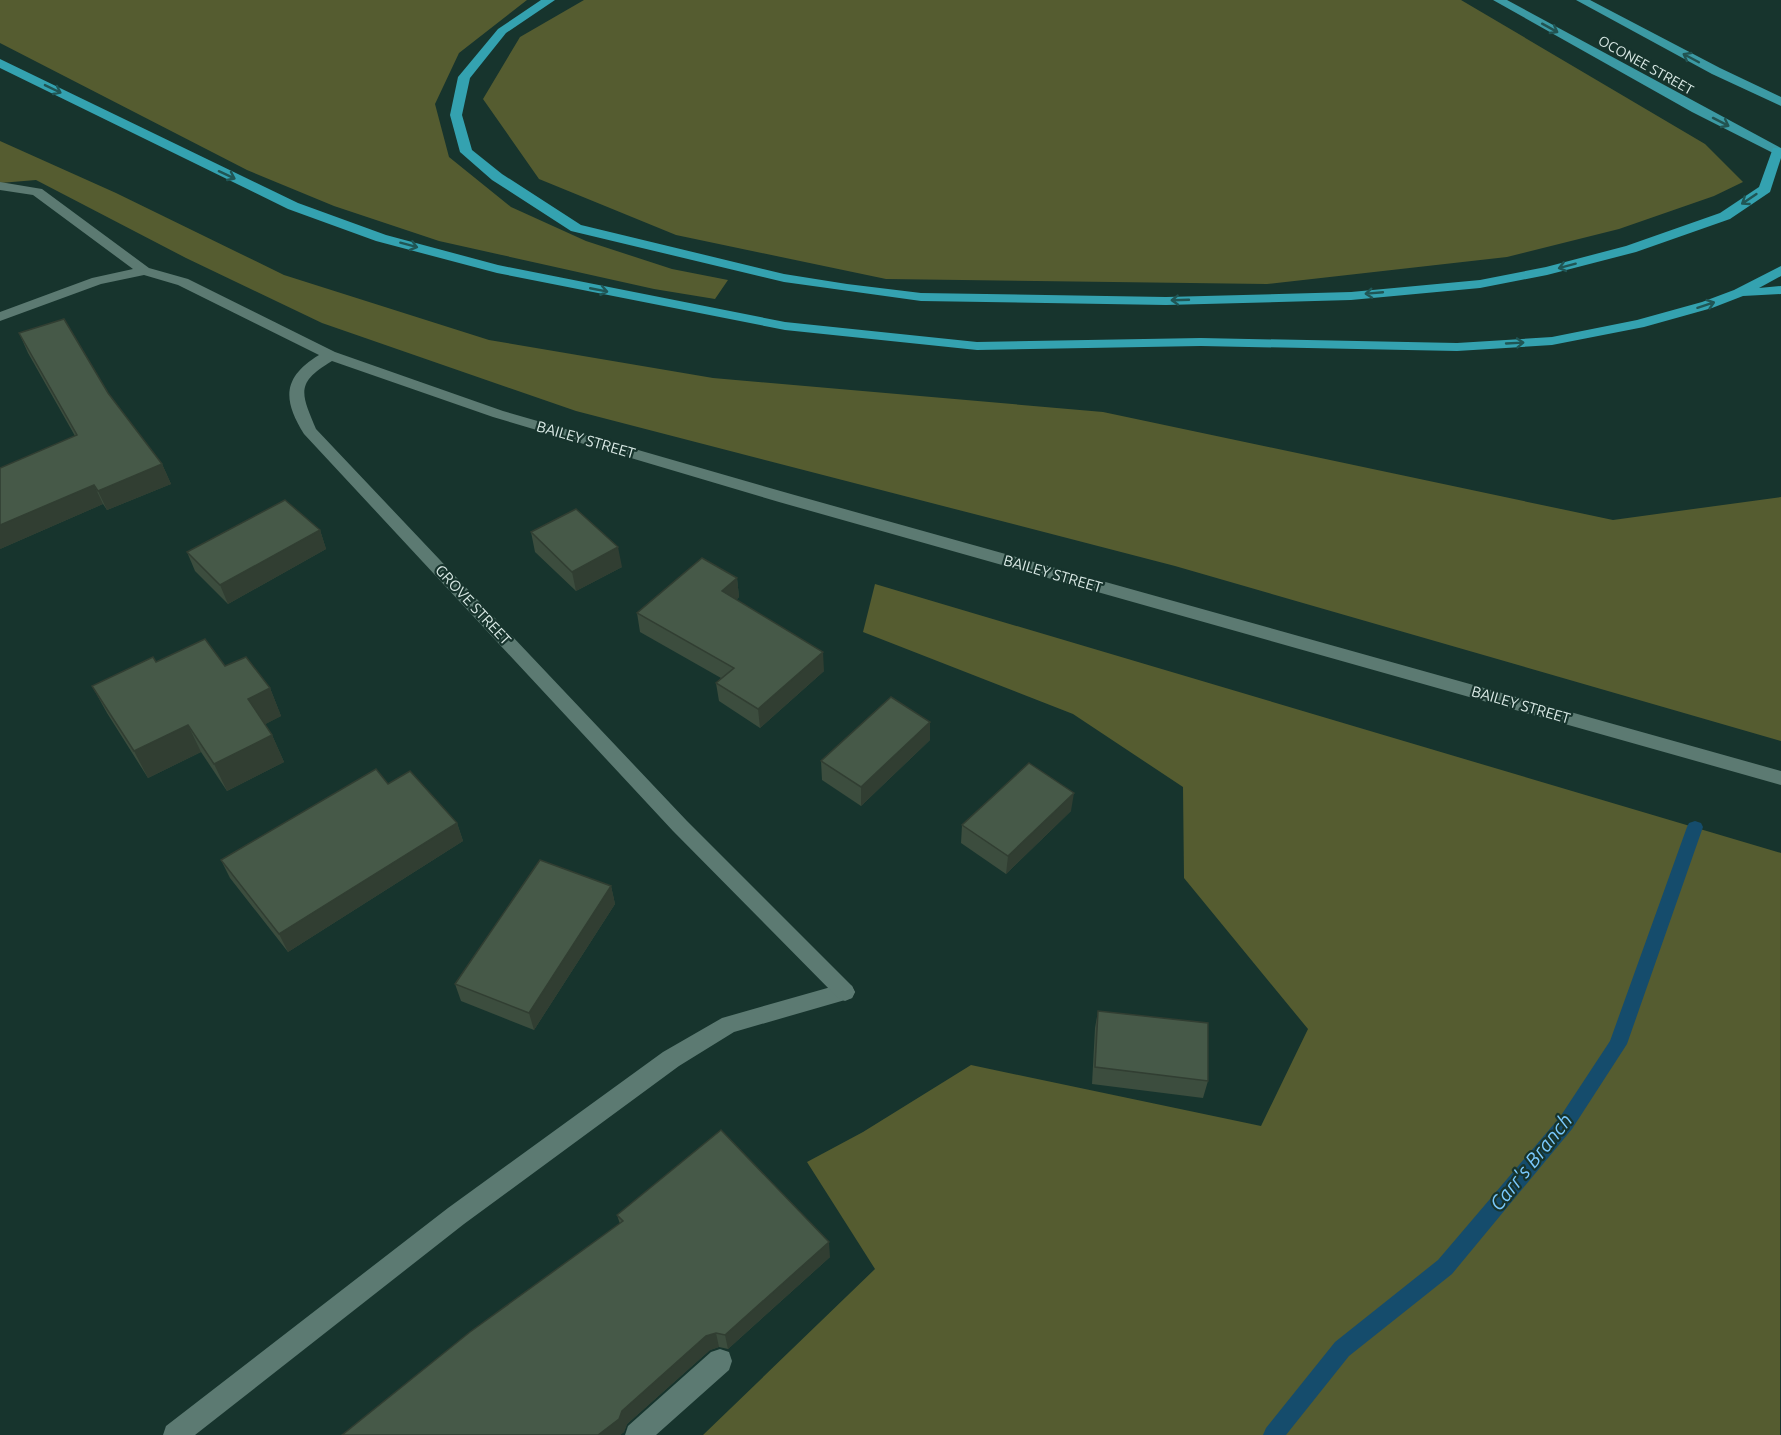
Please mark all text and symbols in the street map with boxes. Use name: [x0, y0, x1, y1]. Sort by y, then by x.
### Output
one-way arrow: [1541, 23, 1558, 35]
street label: OCONEE STREET: [1596, 32, 1697, 98]
one-way arrow: [1683, 52, 1700, 64]
one-way arrow: [43, 84, 61, 95]
one-way arrow: [1712, 117, 1730, 129]
one-way arrow: [218, 170, 236, 182]
one-way arrow: [1741, 193, 1758, 206]
one-way arrow: [399, 240, 418, 252]
one-way arrow: [1558, 260, 1577, 272]
one-way arrow: [588, 285, 608, 296]
one-way arrow: [1365, 288, 1385, 299]
one-way arrow: [1170, 295, 1190, 306]
one-way arrow: [1696, 299, 1715, 310]
one-way arrow: [1505, 337, 1525, 348]
street label: BAILEY STREET: [535, 417, 638, 462]
street label: BAILEY STREET: [1002, 551, 1105, 596]
street label: GROVE STREET: [432, 561, 515, 649]
street label: BAILEY STREET: [1470, 682, 1573, 727]
water label: Carr's Branch: [1485, 1109, 1577, 1215]

